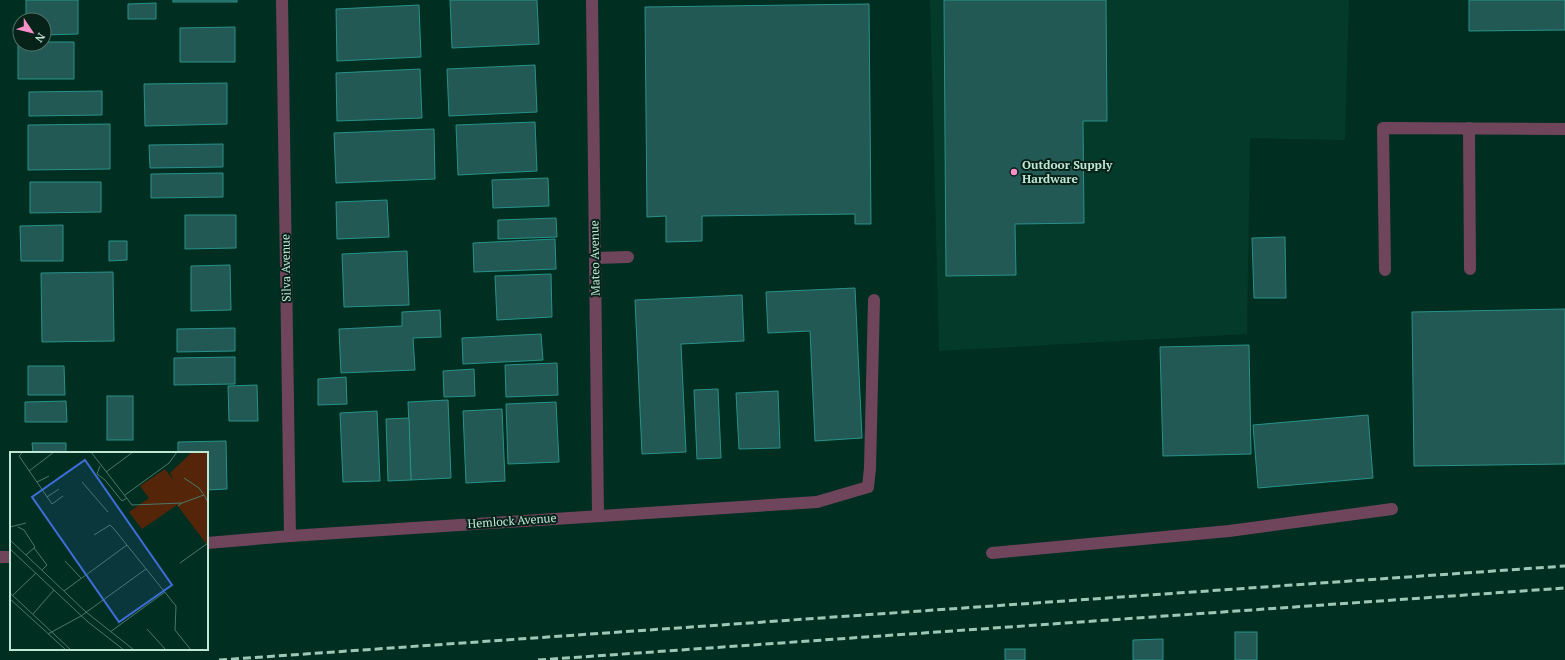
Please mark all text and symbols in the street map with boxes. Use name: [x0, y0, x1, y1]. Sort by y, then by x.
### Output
north arrow: [12, 12, 52, 52]
text: N: [32, 30, 48, 46]
place label: Outdoor Supply Hardware: [1022, 157, 1113, 186]
marker: Outdoor Supply Hardware: [1009, 167, 1019, 177]
street label: Mateo Avenue: [586, 220, 603, 296]
street label: Silva Avenue: [277, 234, 294, 302]
inset map: [10, 452, 208, 650]
street label: Hemlock Avenue: [467, 510, 557, 531]

